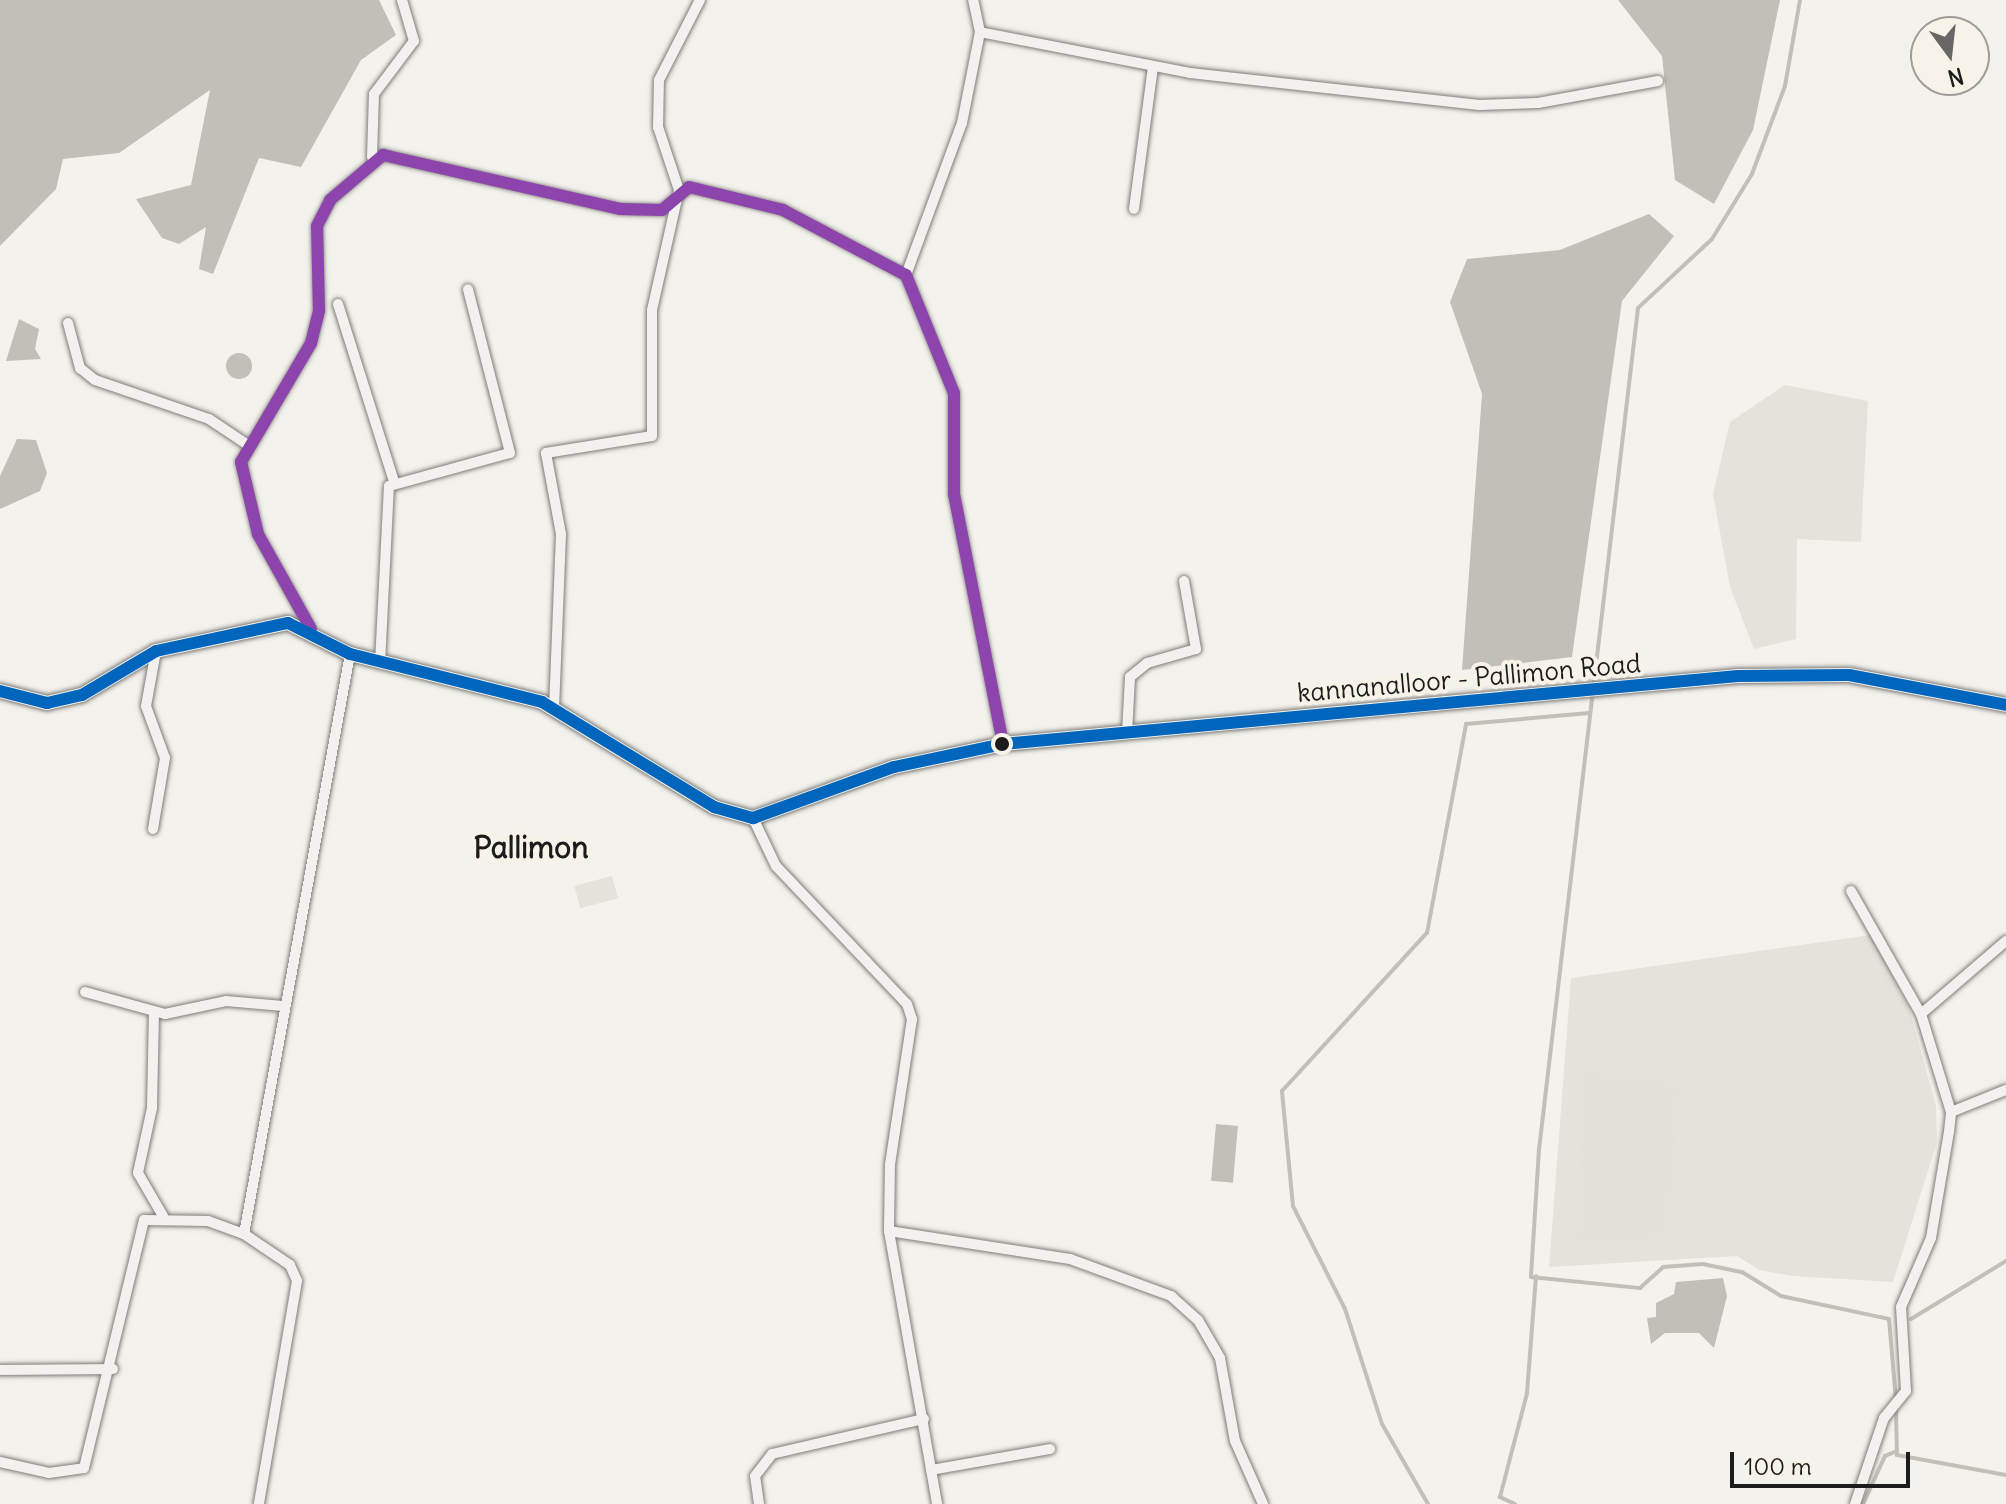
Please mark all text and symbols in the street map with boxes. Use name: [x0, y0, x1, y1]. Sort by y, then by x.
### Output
north arrow: [1910, 16, 1990, 96]
text: N: [1945, 62, 1967, 93]
street label: kannanalloor - Pallimon Road: [1296, 647, 1642, 709]
unlabelled marker: [994, 736, 1010, 752]
district label: Pallimon: [473, 829, 589, 865]
scale bar: [1734, 1436, 1914, 1486]
text: 100 m: [1744, 1451, 1812, 1481]

